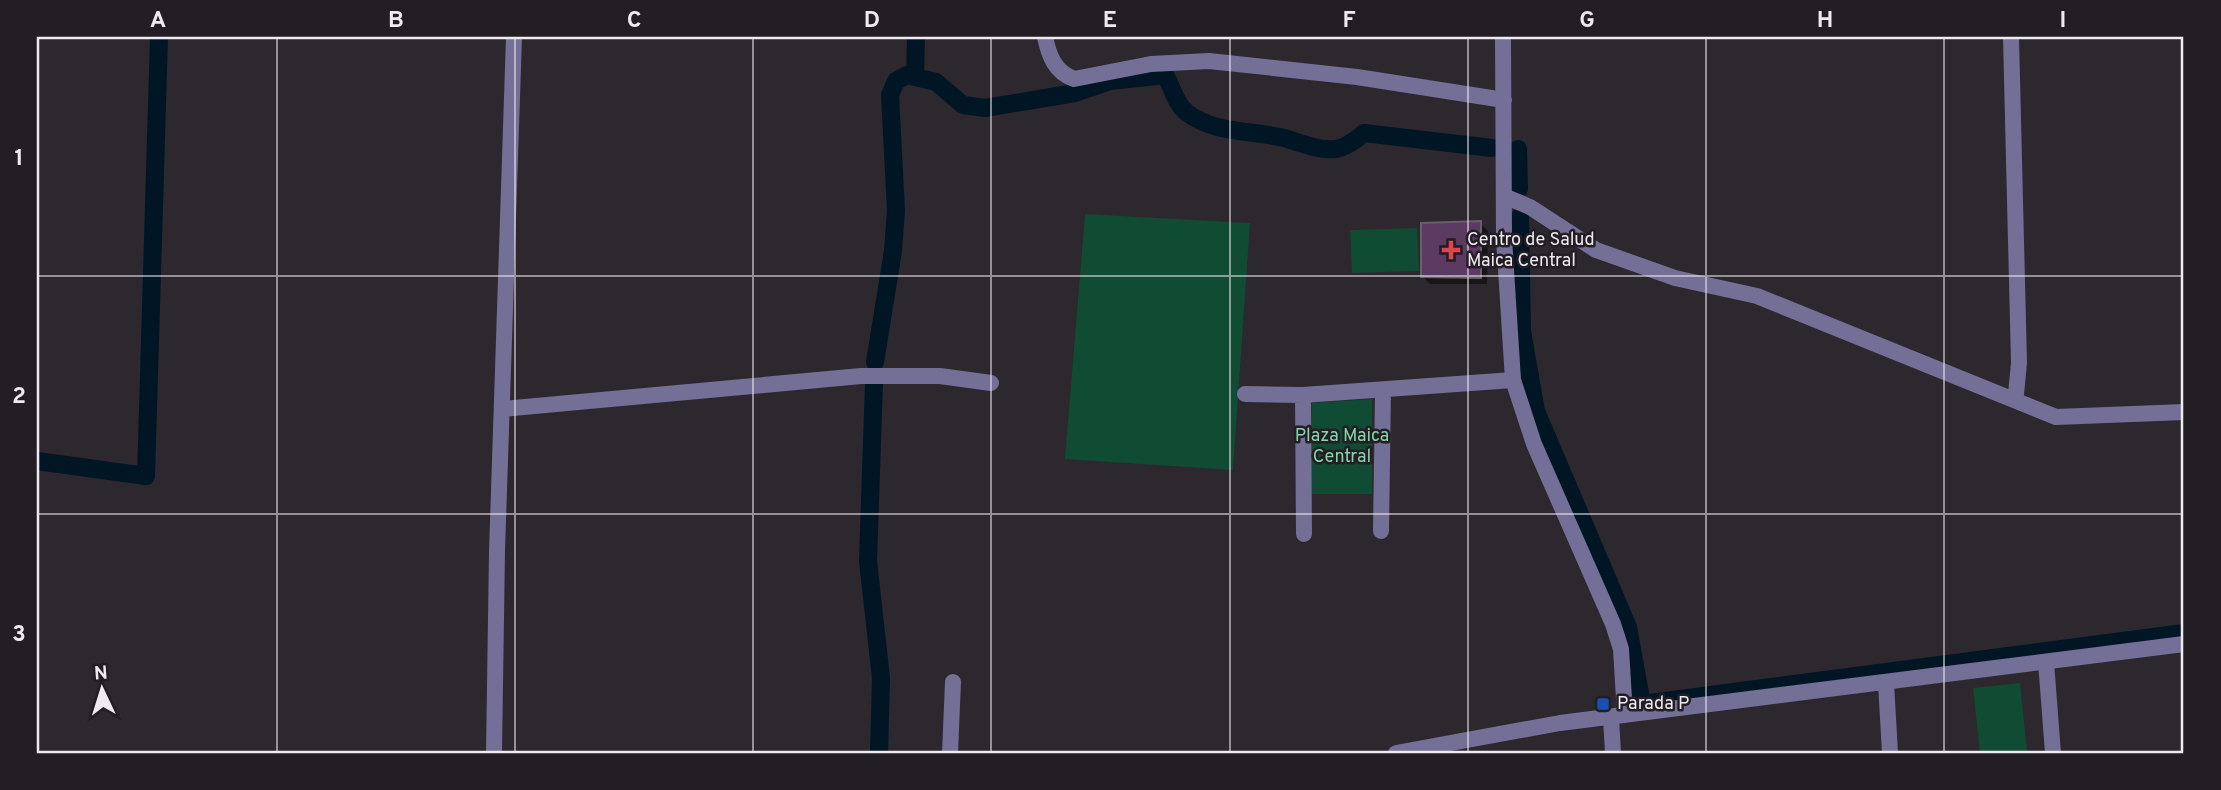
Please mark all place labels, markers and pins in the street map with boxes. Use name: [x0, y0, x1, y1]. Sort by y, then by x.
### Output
place label: Centro de Salud Maica Central: [1467, 229, 1595, 273]
marker: Centro de Salud Maica Central: [1441, 240, 1461, 260]
place label: Parada P: [1617, 693, 1689, 716]
marker: Parada P: [1595, 696, 1611, 712]

